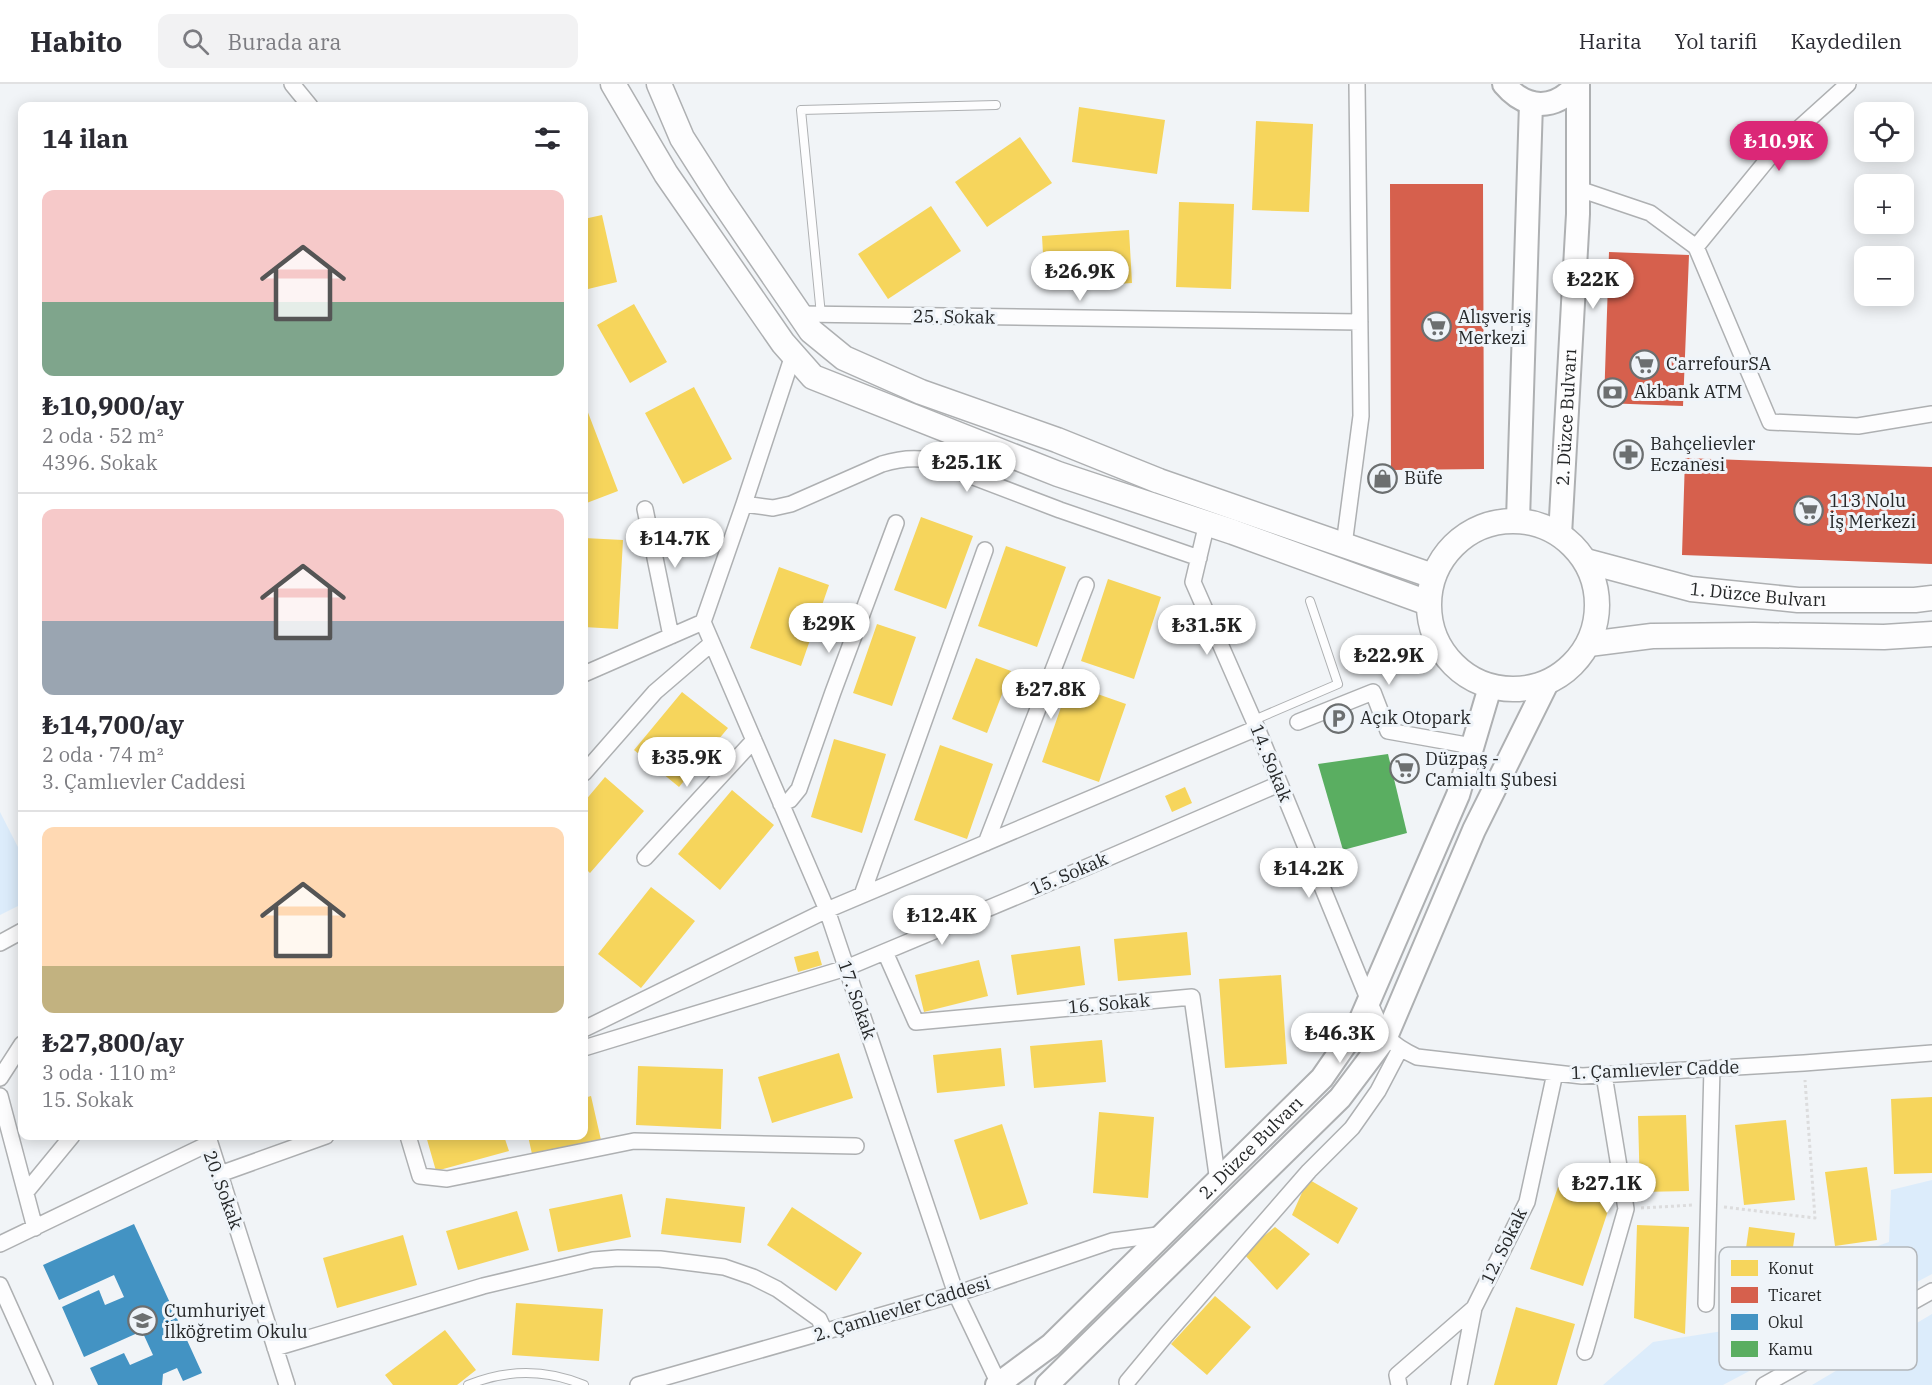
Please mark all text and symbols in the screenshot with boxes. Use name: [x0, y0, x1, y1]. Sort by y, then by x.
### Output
search box: [158, 14, 578, 68]
text: Habito: [30, 23, 122, 60]
icon: search: [179, 25, 212, 58]
text: Burada ara: [227, 27, 342, 56]
text: Harita: [1579, 27, 1642, 55]
text: Yol tarifi: [1675, 27, 1758, 55]
text: Kaydedilen: [1791, 27, 1902, 55]
map controls: [1854, 102, 1914, 306]
button: locate: [1854, 102, 1914, 162]
text: 14 ilan: [42, 121, 128, 155]
pin: ₺10.9K: [1730, 121, 1828, 172]
icon: filters: [531, 122, 564, 155]
text: ₺10.9K: [1744, 127, 1814, 154]
button: +: [1854, 174, 1914, 234]
icon: home: [249, 229, 357, 337]
button: −: [1854, 246, 1914, 306]
pin: ₺26.9K: [1031, 251, 1129, 302]
text: ₺26.9K: [1045, 257, 1115, 284]
pin: ₺22K: [1557, 259, 1629, 310]
text: ₺22K: [1567, 265, 1619, 292]
street label: 25. Sokak: [913, 304, 996, 329]
place label: Alışveriş Merkezi: [1458, 305, 1531, 349]
supermarket icon: Alışveriş Merkezi: [1421, 311, 1453, 343]
street label: 2. Düzce Bulvarı: [1551, 348, 1581, 486]
supermarket icon: CarrefourSA: [1629, 348, 1661, 380]
place label: CarrefourSA: [1666, 352, 1772, 375]
bank icon: Akbank ATM: [1597, 376, 1629, 408]
place label: Akbank ATM: [1634, 380, 1742, 403]
text: ₺10,900/ay: [42, 388, 184, 422]
text: 2 oda · 52 m²: [42, 422, 164, 449]
place label: Bahçelievler Eczanesi: [1650, 432, 1755, 476]
pharmacy icon: Bahçelievler Eczanesi: [1613, 438, 1645, 470]
pin: ₺25.1K: [918, 442, 1016, 493]
text: ₺25.1K: [932, 448, 1002, 475]
text: 4396. Sokak: [42, 449, 157, 476]
shop icon: Büfe: [1367, 462, 1399, 494]
place label: Büfe: [1404, 466, 1443, 489]
place label: 113 Nolu İş Merkezi: [1829, 489, 1916, 533]
supermarket icon: 113 Nolu İş Merkezi: [1792, 495, 1824, 527]
pin: ₺14.7K: [626, 518, 724, 569]
text: ₺14.7K: [640, 524, 710, 551]
icon: home: [249, 548, 357, 656]
street label: 1. Düzce Bulvarı: [1689, 577, 1827, 611]
pin: ₺29K: [793, 603, 865, 654]
pin: ₺31.5K: [1158, 605, 1256, 656]
text: ₺29K: [803, 609, 855, 636]
text: ₺31.5K: [1172, 611, 1242, 638]
pin: ₺22.9K: [1340, 635, 1438, 686]
text: ₺22.9K: [1354, 641, 1424, 668]
pin: ₺27.8K: [1002, 669, 1100, 720]
text: ₺27.8K: [1016, 675, 1086, 702]
parking icon: Açık Otopark: [1323, 702, 1355, 734]
place label: Açık Otopark: [1360, 706, 1471, 729]
text: ₺14,700/ay: [42, 707, 184, 741]
street label: 14. Sokak: [1245, 720, 1298, 806]
pin: ₺35.9K: [638, 737, 736, 788]
text: 2 oda · 74 m²: [42, 741, 164, 768]
text: ₺35.9K: [652, 743, 722, 770]
place label: Düzpaş - Camialtı Şubesi: [1425, 747, 1558, 791]
supermarket icon: Düzpaş - Camialtı Şubesi: [1388, 753, 1420, 785]
text: 3. Çamlıevler Caddesi: [42, 768, 245, 795]
street label: 15. Sokak: [1026, 847, 1112, 900]
pin: ₺14.2K: [1260, 848, 1358, 899]
text: ₺14.2K: [1274, 854, 1344, 881]
icon: home: [249, 866, 357, 974]
pin: ₺12.4K: [893, 895, 991, 946]
text: ₺12.4K: [907, 901, 977, 928]
street label: 17. Sokak: [833, 957, 882, 1043]
street label: 16. Sokak: [1067, 988, 1151, 1019]
pin: ₺46.3K: [1291, 1013, 1389, 1064]
text: ₺46.3K: [1305, 1019, 1375, 1046]
text: ₺27,800/ay: [42, 1025, 184, 1059]
street label: 1. Çamlıevler Cadde: [1570, 1055, 1740, 1084]
text: 3 oda · 110 m²: [42, 1059, 176, 1086]
text: 15. Sokak: [42, 1086, 133, 1113]
street label: 2. Düzce Bulvarı: [1194, 1091, 1308, 1204]
street label: 20. Sokak: [199, 1147, 248, 1233]
pin: ₺27.1K: [1558, 1163, 1656, 1214]
text: ₺27.1K: [1572, 1169, 1642, 1196]
street label: 12. Sokak: [1475, 1203, 1532, 1288]
legend: [1719, 1247, 1917, 1370]
text: Konut: [1768, 1258, 1814, 1278]
street label: 2. Çamlıevler Caddesi: [811, 1271, 993, 1346]
text: Ticaret: [1768, 1285, 1822, 1305]
place label: Cumhuriyet İlköğretim Okulu: [164, 1299, 308, 1343]
school or university icon: Cumhuriyet İlköğretim Okulu: [127, 1305, 159, 1337]
text: Okul: [1768, 1312, 1804, 1332]
text: Kamu: [1768, 1339, 1813, 1359]

